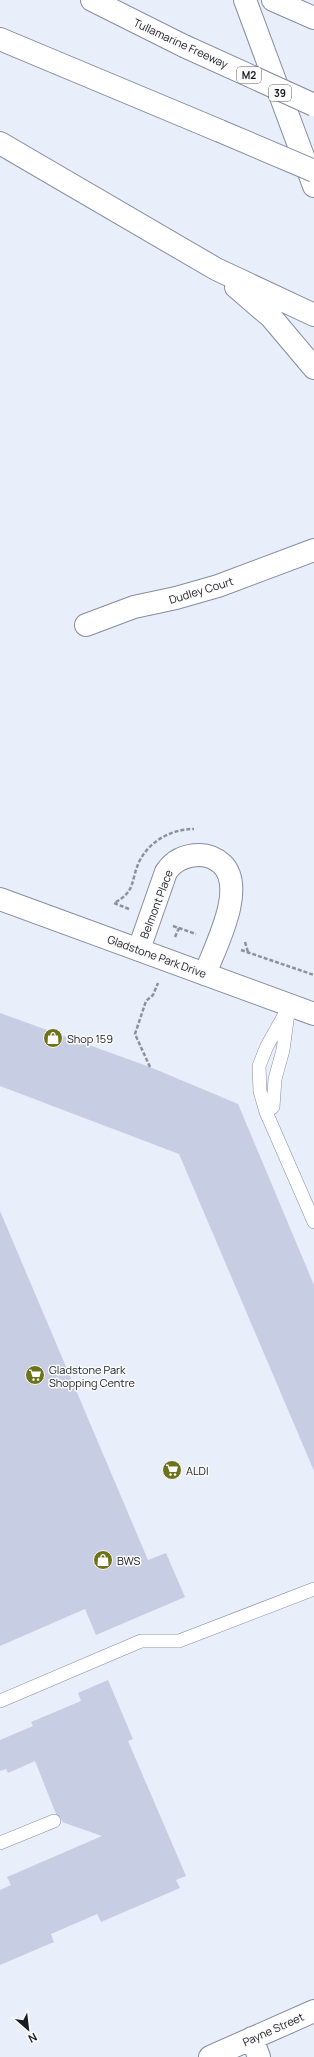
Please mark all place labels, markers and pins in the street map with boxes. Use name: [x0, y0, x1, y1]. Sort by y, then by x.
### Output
shop icon: Shop 159: [42, 1027, 64, 1049]
place label: Shop 159: [67, 1031, 113, 1046]
place label: Gladstone Park Shopping Centre: [49, 1362, 136, 1390]
supermarket icon: Gladstone Park Shopping Centre: [24, 1364, 46, 1386]
supermarket icon: ALDI: [161, 1459, 183, 1481]
place label: ALDI: [186, 1463, 209, 1478]
shop icon: BWS: [92, 1549, 114, 1571]
place label: BWS: [117, 1553, 140, 1568]

